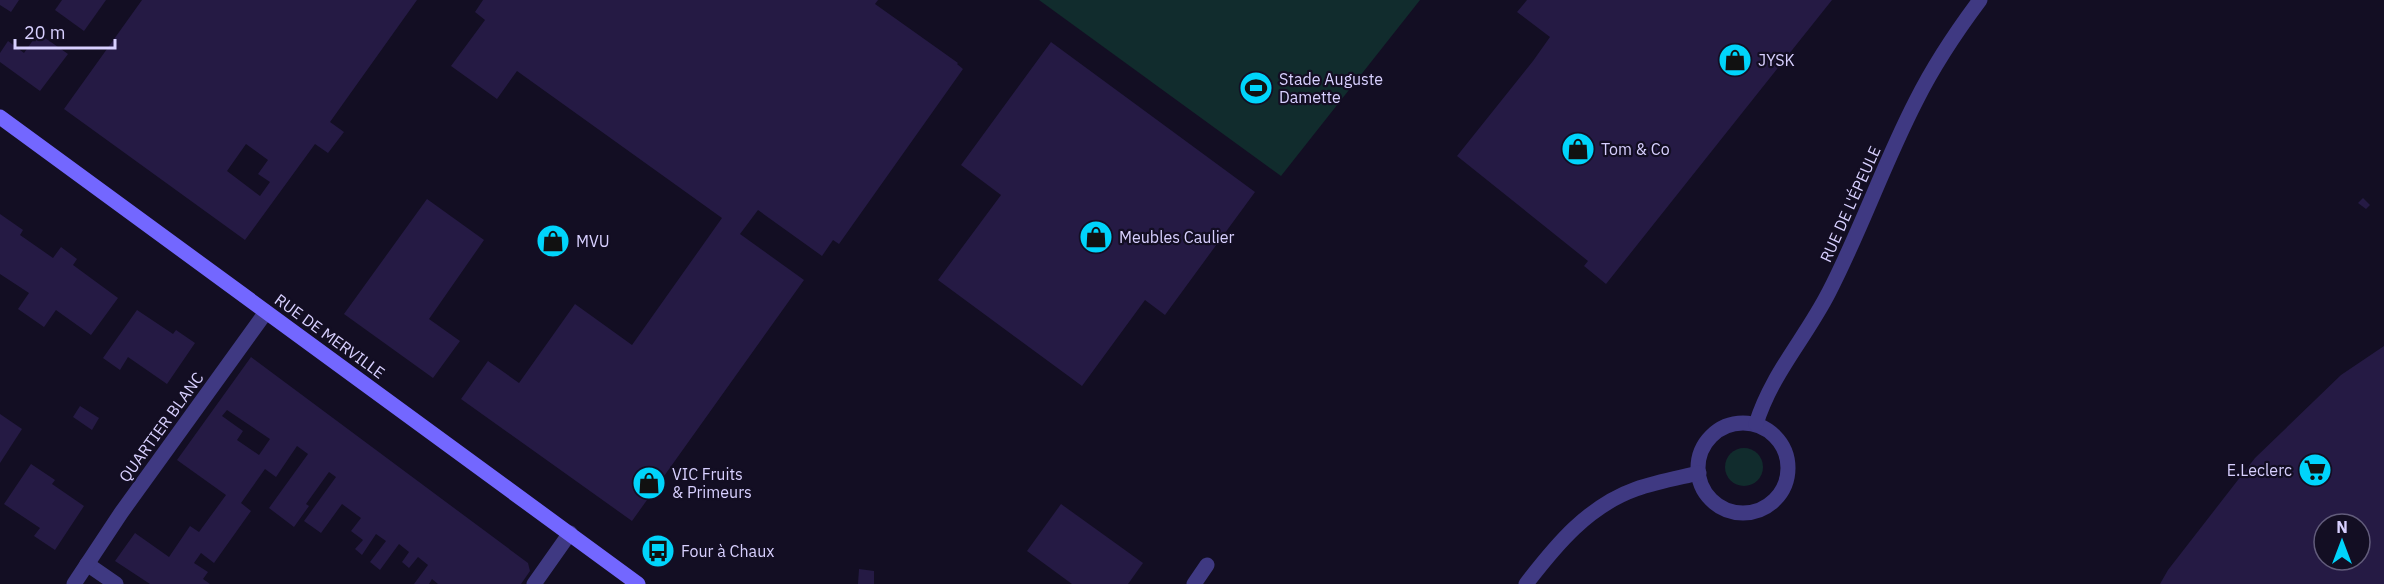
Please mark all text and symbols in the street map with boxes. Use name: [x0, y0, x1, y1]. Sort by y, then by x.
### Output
scale bar: [15, 12, 116, 50]
text: 20 m: [24, 21, 66, 44]
shop icon: JYSK: [1717, 42, 1753, 78]
place label: JYSK: [1758, 50, 1795, 70]
place label: Stade Auguste Damette: [1279, 69, 1383, 107]
sports icon: Stade Auguste Damette: [1238, 70, 1274, 106]
shop icon: Tom & Co: [1560, 131, 1596, 167]
place label: Tom & Co: [1601, 139, 1670, 159]
street label: RUE DE L'ÉPEULE: [1814, 142, 1885, 265]
shop icon: Meubles Caulier: [1078, 219, 1114, 255]
shop icon: MVU: [535, 223, 571, 259]
place label: Meubles Caulier: [1119, 227, 1235, 247]
place label: MVU: [576, 231, 610, 251]
street label: RUE DE MERVILLE: [271, 289, 389, 383]
street label: QUARTIER BLANC: [114, 368, 208, 486]
supermarket icon: E.Leclerc: [2297, 452, 2333, 488]
place label: E.Leclerc: [2227, 460, 2292, 480]
place label: VIC Fruits & Primeurs: [672, 464, 752, 502]
shop icon: VIC Fruits & Primeurs: [631, 465, 667, 501]
north arrow: [2312, 512, 2372, 572]
text: N: [2336, 517, 2348, 537]
bus stop icon: Four à Chaux: [640, 533, 676, 569]
place label: Four à Chaux: [681, 541, 774, 561]

